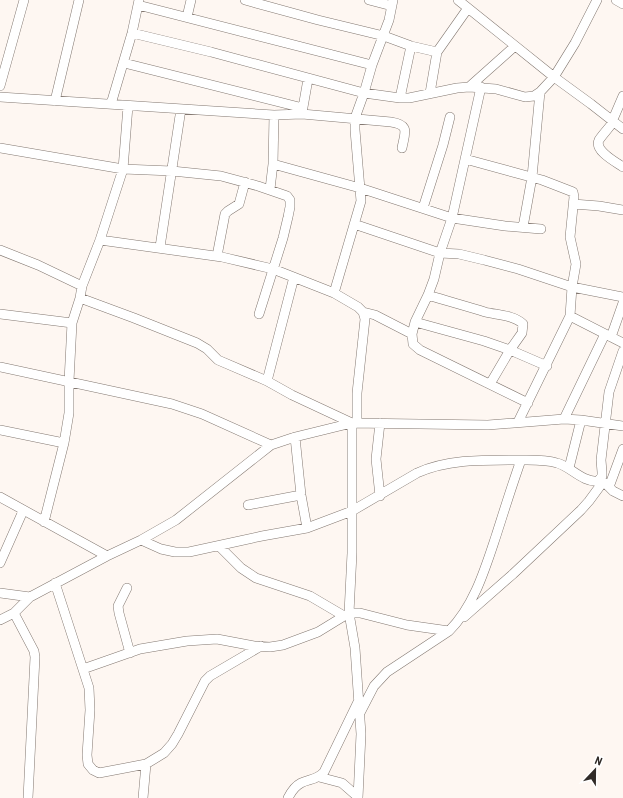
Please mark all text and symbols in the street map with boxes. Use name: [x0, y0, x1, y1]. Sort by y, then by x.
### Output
north arrow: [575, 750, 615, 790]
text: N: [593, 754, 604, 769]

